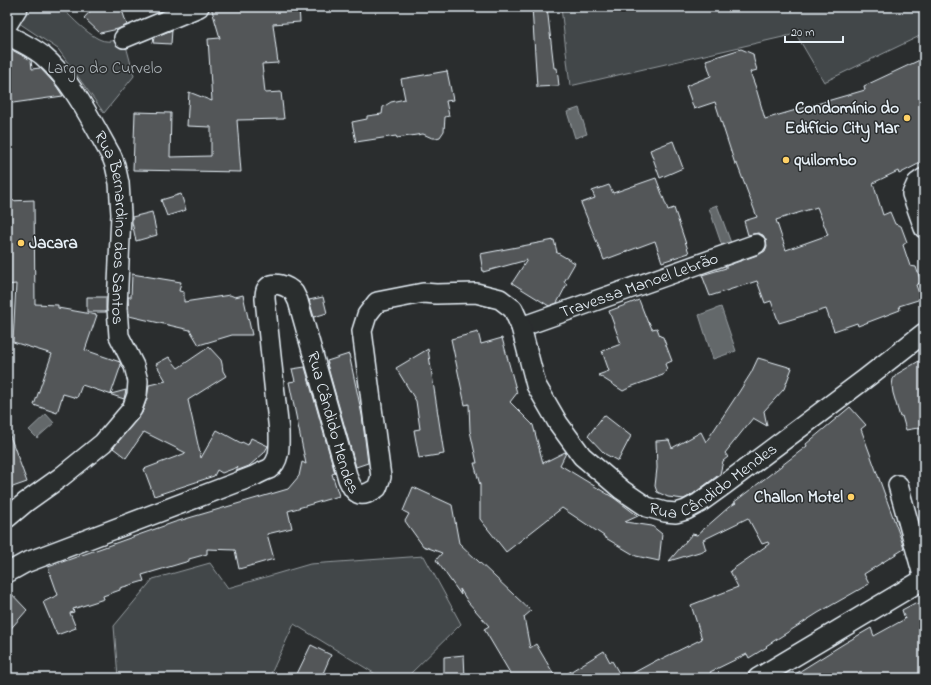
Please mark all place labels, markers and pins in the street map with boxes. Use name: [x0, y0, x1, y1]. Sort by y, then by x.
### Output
place label: Condomínio do Edifício City Mar: [785, 96, 900, 143]
marker: Condomínio do Edifício City Mar: [902, 113, 912, 123]
place label: quilombo: [794, 148, 857, 173]
marker: quilombo: [781, 155, 791, 165]
place label: Jacara: [29, 231, 78, 256]
marker: Jacara: [16, 238, 26, 248]
place label: Challon Motel: [754, 485, 843, 510]
marker: Challon Motel: [846, 492, 856, 502]

